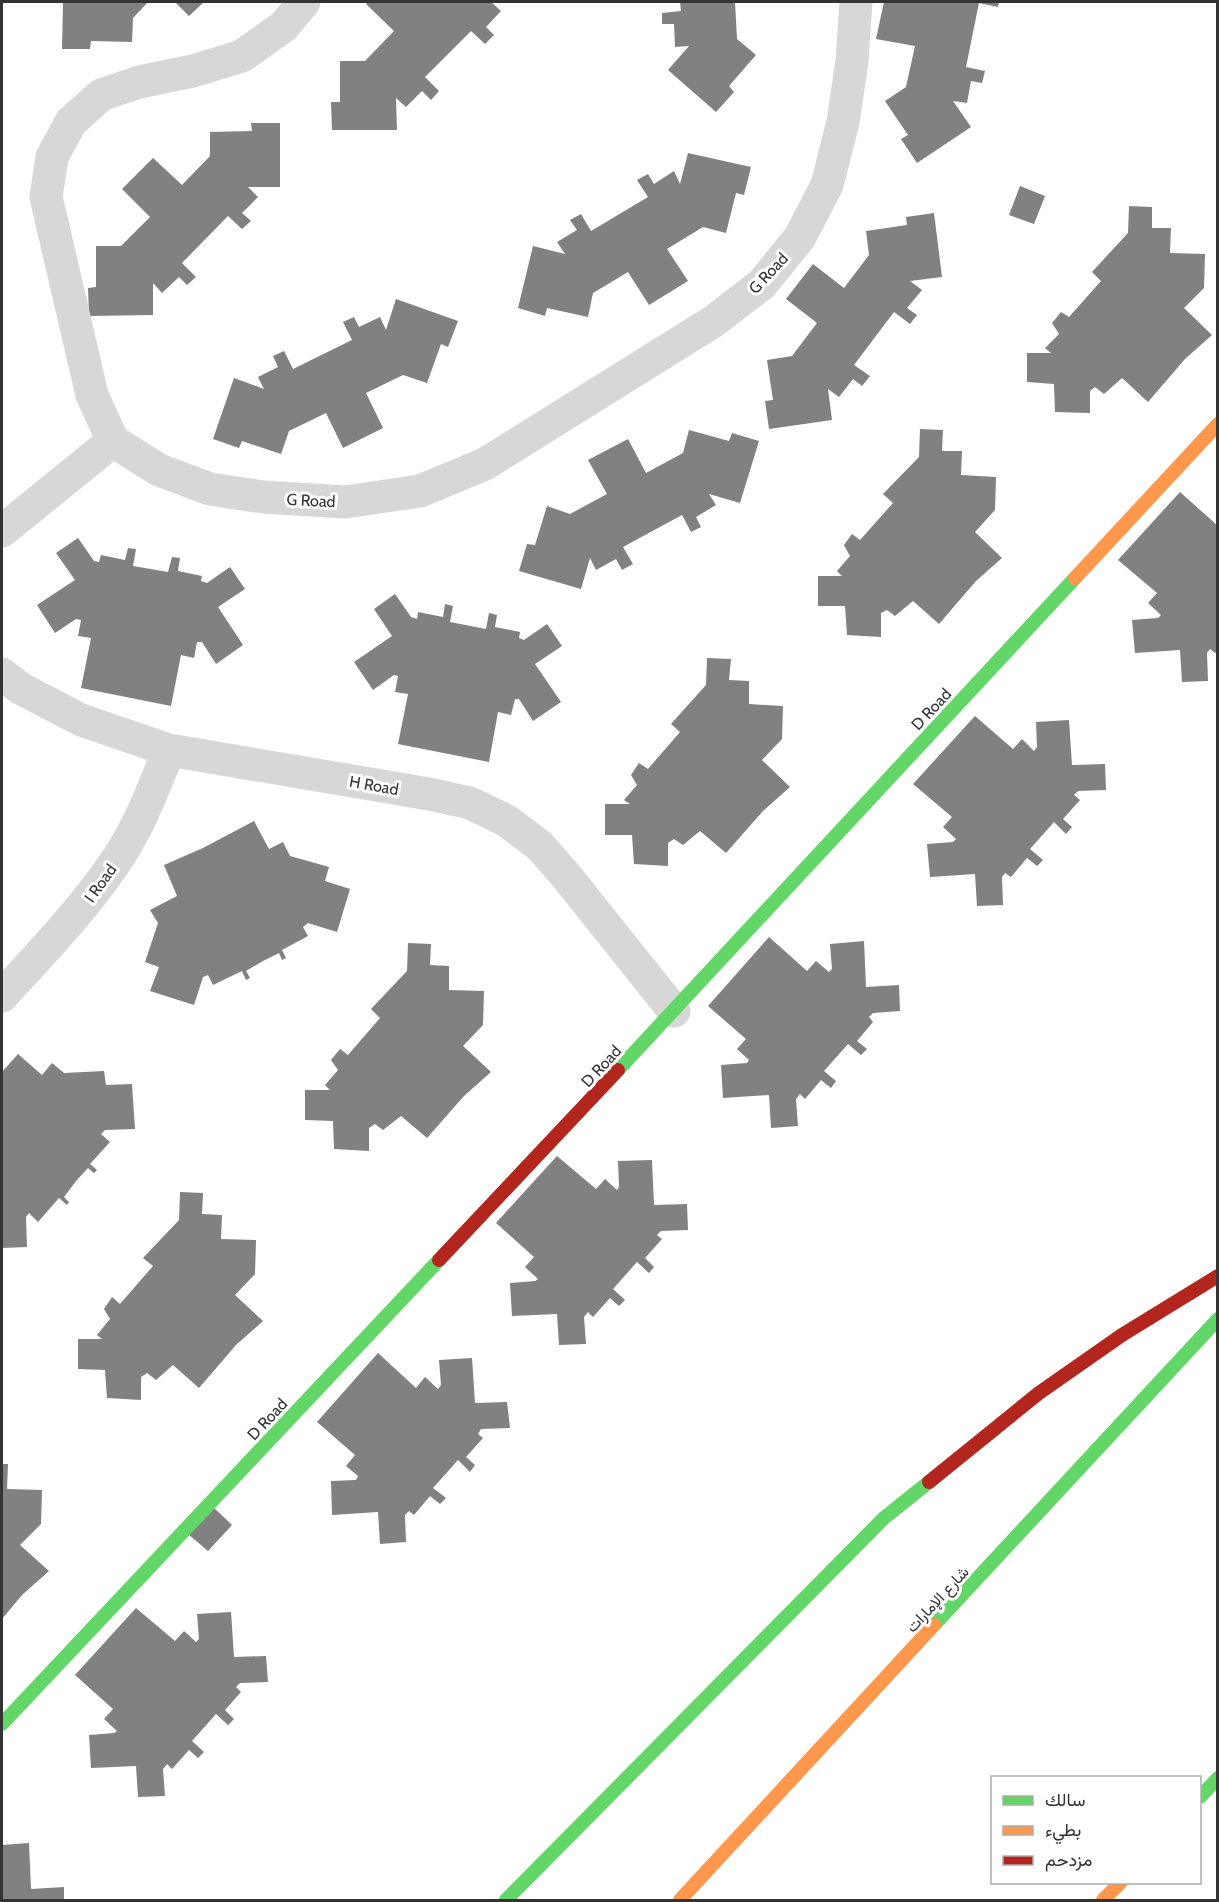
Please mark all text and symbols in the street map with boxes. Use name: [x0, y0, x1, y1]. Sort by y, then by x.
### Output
street label: G Road: [745, 249, 792, 298]
street label: G Road: [286, 490, 336, 511]
street label: D Road: [907, 685, 955, 734]
street label: H Road: [348, 772, 400, 799]
street label: I Road: [80, 861, 121, 906]
street label: D Road: [577, 1042, 625, 1091]
street label: D Road: [243, 1395, 291, 1444]
street label: شارع الإمارات: [902, 1562, 974, 1638]
legend: [991, 1776, 1201, 1884]
text: سالك: [1045, 1789, 1085, 1811]
text: بطيء: [1045, 1819, 1081, 1845]
text: مزدحم: [1045, 1849, 1092, 1872]

